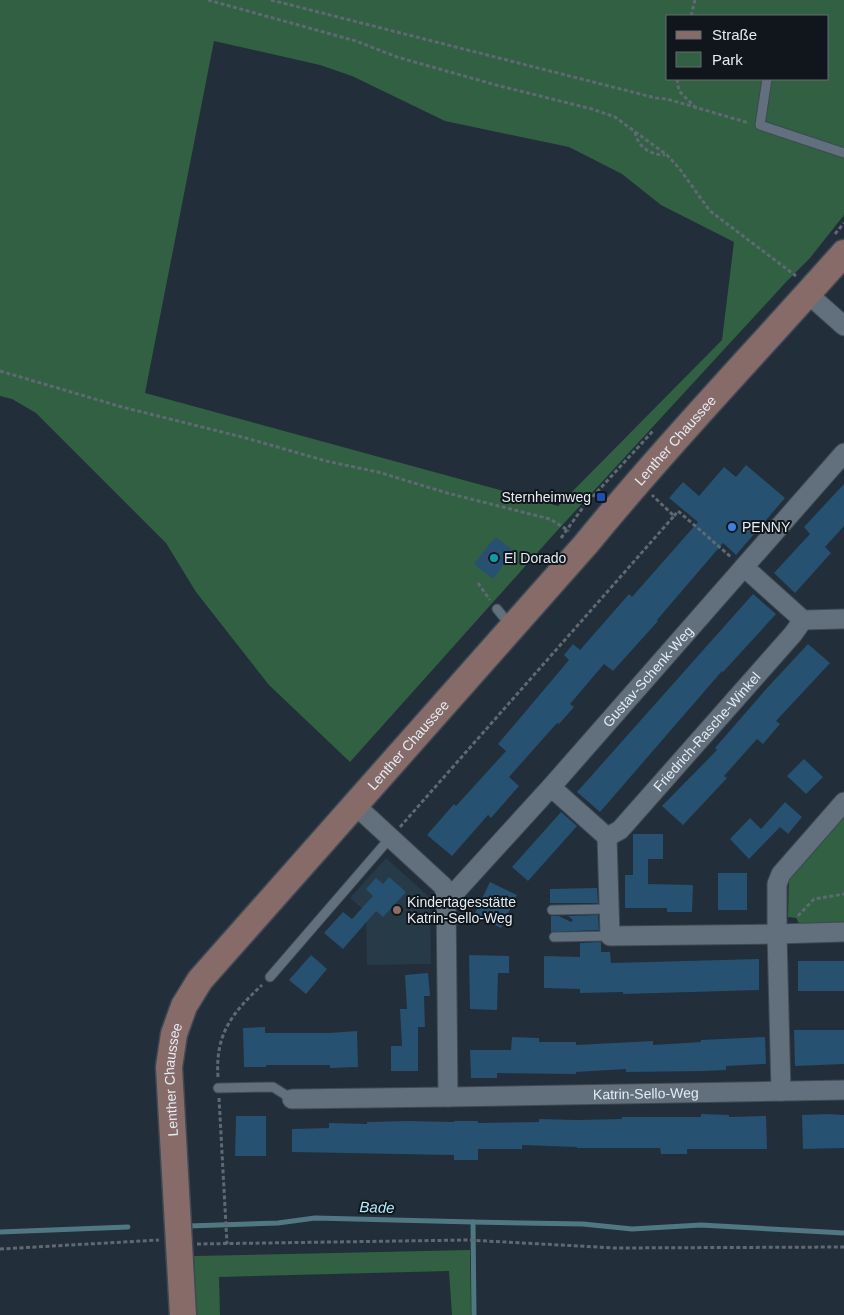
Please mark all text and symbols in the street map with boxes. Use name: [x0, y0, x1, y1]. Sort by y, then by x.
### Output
legend: [666, 15, 829, 80]
text: Straße: [712, 26, 757, 43]
text: Park: [712, 51, 743, 68]
street label: Lenther Chaussee: [631, 392, 719, 489]
place label: Sternheimweg: [502, 489, 591, 505]
marker: Sternheimweg: [595, 491, 607, 503]
place label: PENNY: [742, 519, 791, 535]
marker: PENNY: [726, 521, 738, 533]
place label: El Dorado: [504, 550, 566, 566]
marker: El Dorado: [488, 552, 500, 564]
street label: Gustav-Schenk-Weg: [599, 623, 696, 730]
street label: Friedrich-Rasche-Winkel: [650, 669, 764, 794]
street label: Lenther Chaussee: [364, 697, 452, 793]
place label: Kindertagesstätte Katrin-Sello-Weg: [407, 894, 516, 926]
marker: Kindertagesstätte Katrin-Sello-Weg: [391, 904, 403, 916]
street label: Lenther Chaussee: [161, 1020, 185, 1137]
street label: Katrin-Sello-Weg: [593, 1085, 699, 1102]
water label: Bade: [359, 1198, 395, 1216]

